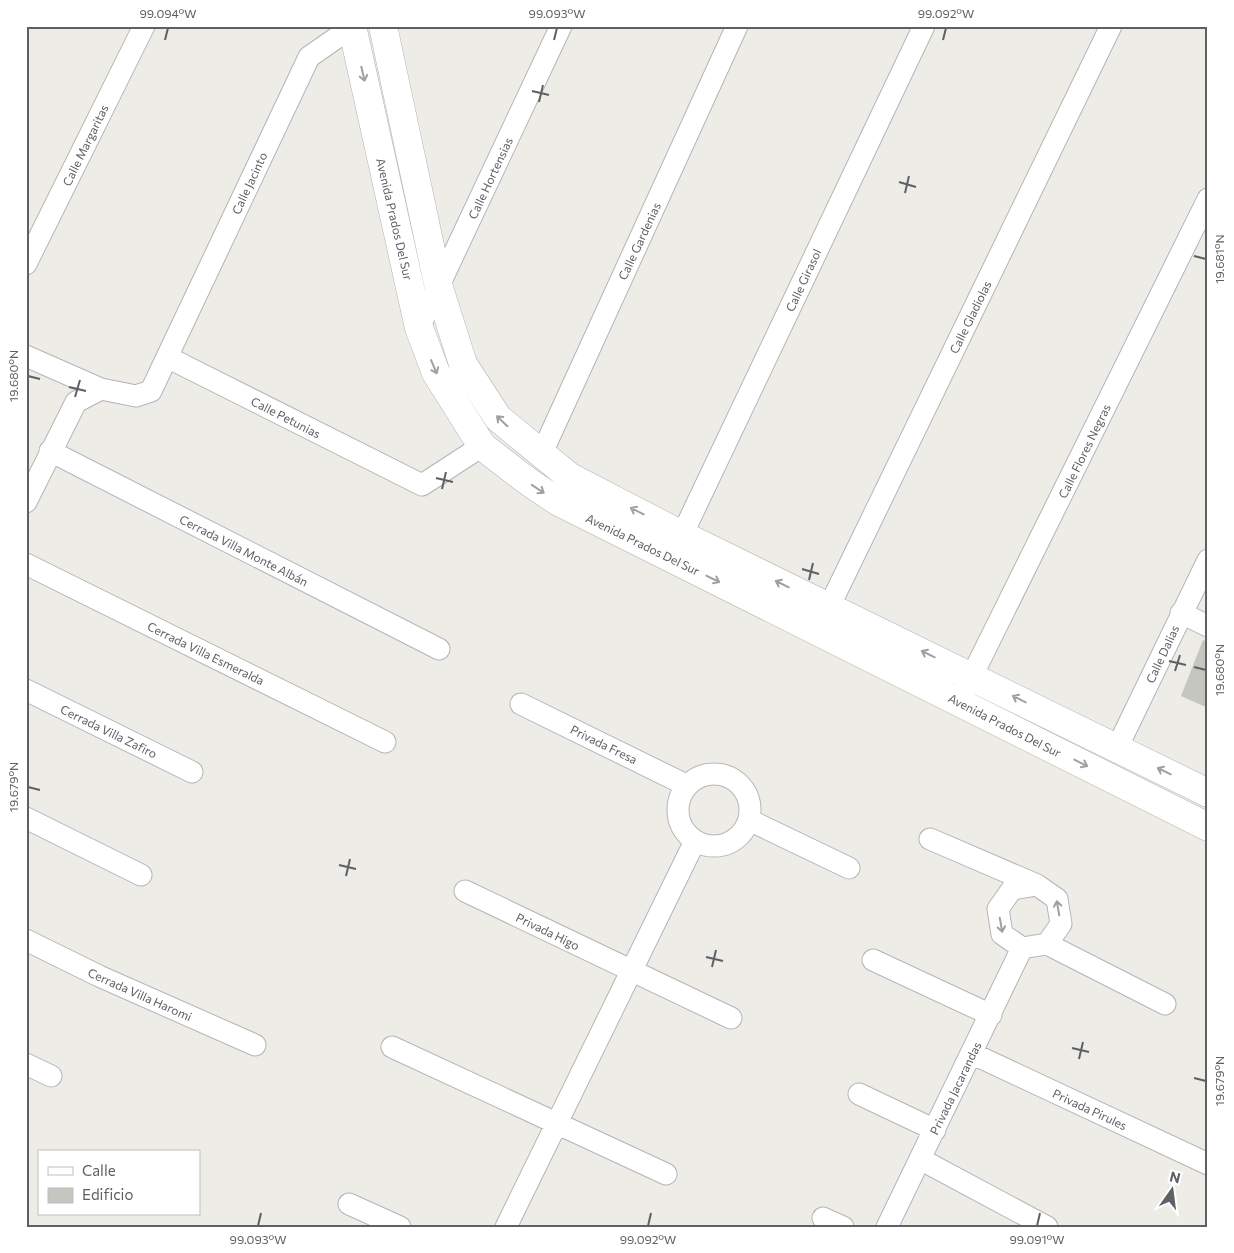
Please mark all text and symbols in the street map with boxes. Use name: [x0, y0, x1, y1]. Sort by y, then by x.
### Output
text: 99.094°W: [139, 6, 197, 20]
text: 99.093°W: [529, 6, 585, 20]
text: 99.092°W: [918, 6, 974, 20]
one-way arrow: [359, 65, 368, 81]
street label: Calle Margaritas: [59, 102, 111, 188]
street label: Calle Hortensias: [465, 135, 515, 221]
street label: Calle Jacinto: [229, 150, 270, 217]
street label: Avenida Prados Del Sur: [374, 157, 416, 282]
street label: Calle Gardenias: [615, 200, 663, 282]
text: 19.681°N: [1212, 234, 1226, 284]
street label: Calle Girasol: [782, 246, 824, 314]
street label: Calle Gladiolas: [946, 278, 994, 356]
text: 19.680°N: [6, 350, 20, 402]
one-way arrow: [430, 359, 440, 374]
street label: Calle Petunias: [249, 393, 323, 441]
street label: Calle Flores Negras: [1055, 402, 1113, 500]
one-way arrow: [496, 415, 509, 427]
one-way arrow: [531, 483, 545, 494]
one-way arrow: [629, 506, 644, 516]
street label: Avenida Prados Del Sur: [584, 510, 702, 578]
street label: Cerrada Villa Monte Albán: [177, 511, 311, 589]
one-way arrow: [706, 574, 721, 584]
one-way arrow: [775, 579, 790, 588]
street label: Cerrada Villa Esmeralda: [145, 619, 267, 687]
street label: Calle Dalias: [1143, 623, 1181, 685]
text: 19.680°N: [1212, 644, 1226, 696]
one-way arrow: [921, 649, 936, 659]
street label: Avenida Prados Del Sur: [946, 690, 1064, 760]
one-way arrow: [1011, 694, 1026, 704]
street label: Cerrada Villa Zafiro: [58, 702, 160, 760]
street label: Privada Fresa: [568, 722, 640, 766]
one-way arrow: [1073, 759, 1088, 768]
text: 19.679°N: [6, 762, 20, 812]
one-way arrow: [1157, 766, 1172, 776]
one-way arrow: [1053, 900, 1063, 916]
street label: Privada Higo: [514, 910, 582, 952]
one-way arrow: [996, 917, 1006, 933]
street label: Cerrada Villa Haromi: [86, 965, 194, 1023]
street label: Privada Jacarandas: [926, 1039, 984, 1137]
text: 19.679°N: [1212, 1056, 1226, 1106]
street label: Privada Pirules: [1051, 1086, 1129, 1132]
legend: [38, 1150, 200, 1216]
text: Calle: [82, 1161, 116, 1179]
north arrow: [1146, 1166, 1196, 1216]
text: N: [1168, 1167, 1182, 1186]
text: Edificio: [82, 1185, 133, 1203]
text: 99.093°W: [230, 1232, 286, 1246]
text: 99.092°W: [620, 1232, 676, 1246]
text: 99.091°W: [1009, 1232, 1065, 1246]

